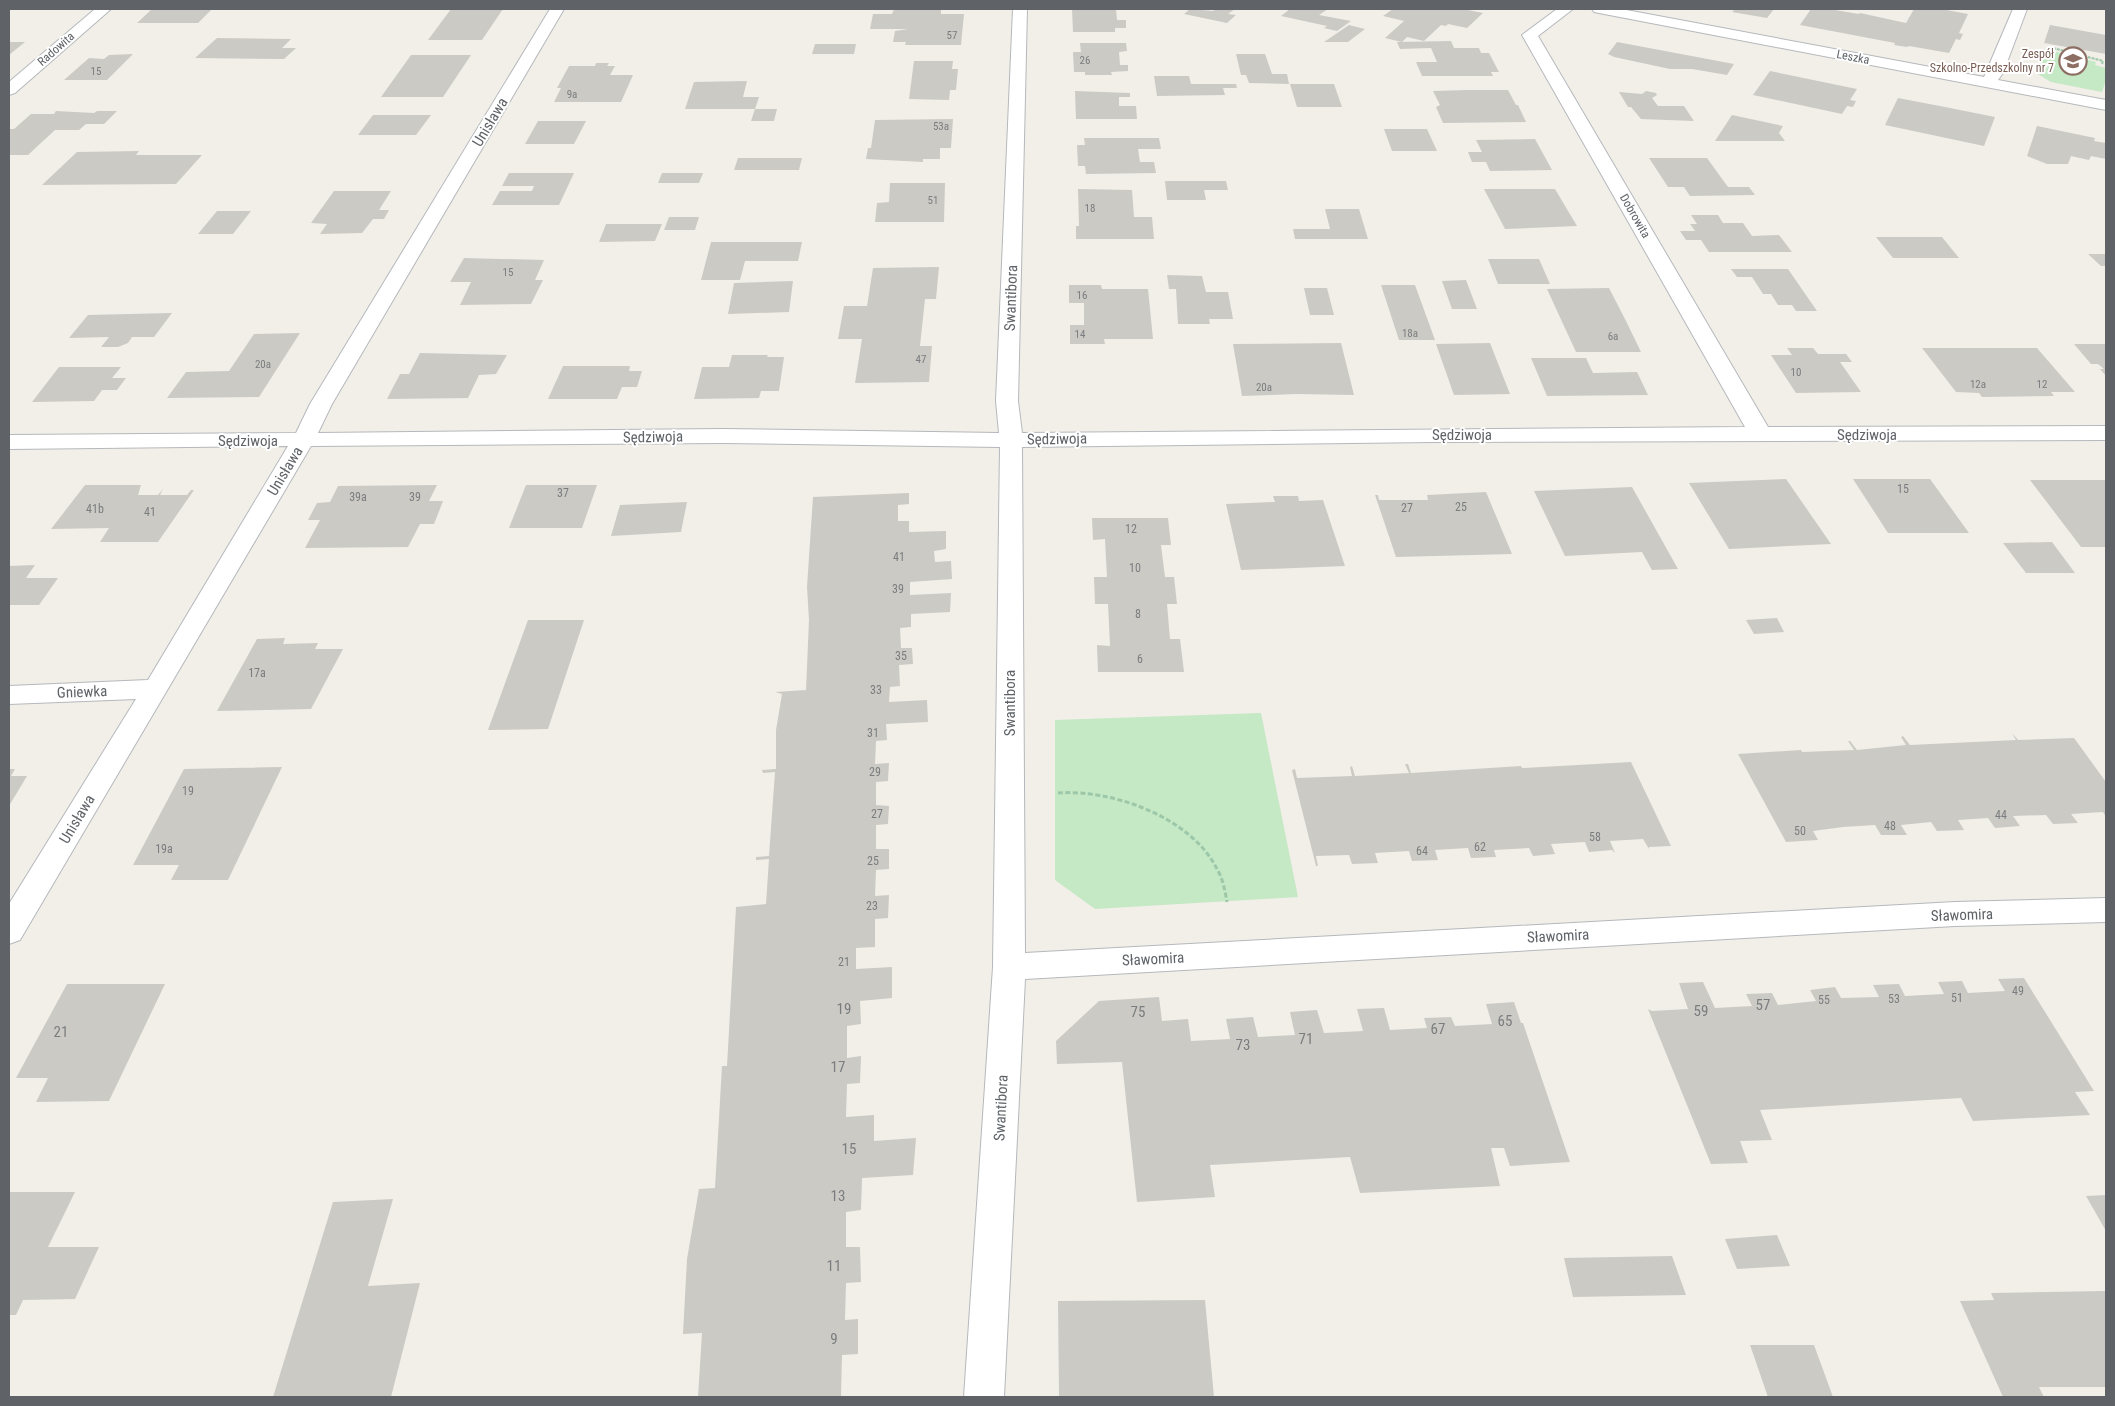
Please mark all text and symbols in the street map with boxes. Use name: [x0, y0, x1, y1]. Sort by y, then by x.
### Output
street label: Radowita: [35, 29, 77, 69]
house number: 57: [947, 29, 957, 42]
school or university icon: Zespół Szkolno-Przedszkolny nr 7: [2058, 46, 2088, 76]
street label: Leszka: [1835, 47, 1871, 67]
place label: Zespół Szkolno-Przedszkolny nr 7: [1930, 47, 2054, 75]
house number: 26: [1080, 54, 1090, 67]
house number: 15: [91, 65, 101, 78]
house number: 9a: [567, 88, 577, 101]
street label: Unisława: [468, 94, 512, 150]
house number: 53a: [933, 120, 949, 133]
street label: Dobrowita: [1617, 192, 1653, 241]
house number: 51: [928, 194, 938, 207]
house number: 18: [1085, 202, 1095, 215]
street label: Swantibora: [1001, 265, 1021, 331]
house number: 15: [503, 266, 513, 279]
house number: 16: [1077, 289, 1087, 302]
house number: 18a: [1402, 327, 1418, 340]
house number: 14: [1075, 328, 1086, 341]
house number: 6a: [1608, 330, 1618, 343]
house number: 47: [916, 353, 926, 366]
house number: 20a: [255, 358, 271, 371]
house number: 10: [1791, 366, 1801, 379]
house number: 12a: [1970, 378, 1986, 391]
house number: 12: [2037, 378, 2047, 391]
house number: 20a: [1256, 381, 1272, 394]
street label: Sędziwoja: [1432, 426, 1492, 444]
street label: Sędziwoja: [1837, 426, 1897, 444]
street label: Sędziwoja: [623, 427, 683, 447]
street label: Sędziwoja: [1027, 429, 1087, 449]
street label: Sędziwoja: [218, 432, 278, 450]
street label: Unisława: [263, 443, 307, 499]
house number: 15: [1897, 482, 1909, 496]
house number: 37: [557, 486, 569, 500]
house number: 39a: [349, 490, 367, 504]
house number: 39: [409, 490, 421, 504]
house number: 25: [1455, 500, 1467, 514]
house number: 27: [1401, 501, 1413, 515]
house number: 41b: [86, 502, 104, 516]
house number: 41: [144, 505, 156, 519]
house number: 12: [1125, 522, 1137, 536]
house number: 41: [893, 550, 905, 564]
house number: 10: [1129, 561, 1141, 575]
house number: 39: [892, 582, 904, 596]
house number: 8: [1135, 607, 1141, 621]
house number: 35: [895, 649, 907, 663]
house number: 6: [1137, 652, 1143, 666]
house number: 17a: [248, 666, 266, 680]
street label: Swantibora: [1001, 670, 1019, 736]
street label: Gniewka: [57, 682, 107, 702]
house number: 33: [870, 683, 882, 697]
house number: 31: [867, 726, 879, 740]
house number: 29: [869, 765, 881, 779]
house number: 19: [182, 784, 194, 798]
street label: Unisława: [55, 791, 99, 847]
house number: 27: [871, 807, 883, 821]
house number: 44: [1995, 808, 2007, 822]
house number: 48: [1884, 819, 1896, 833]
house number: 50: [1794, 824, 1806, 838]
house number: 58: [1589, 830, 1601, 844]
house number: 62: [1474, 840, 1486, 854]
house number: 19a: [155, 842, 173, 856]
house number: 64: [1416, 844, 1428, 858]
house number: 25: [867, 854, 879, 868]
house number: 23: [866, 899, 878, 913]
street label: Sławomira: [1931, 905, 1993, 925]
street label: Sławomira: [1526, 925, 1590, 947]
street label: Sławomira: [1121, 948, 1185, 970]
house number: 21: [838, 955, 850, 969]
house number: 49: [2012, 984, 2024, 998]
house number: 51: [1951, 991, 1963, 1005]
house number: 53: [1888, 992, 1900, 1006]
house number: 55: [1818, 993, 1830, 1007]
house number: 57: [1756, 996, 1770, 1014]
house number: 19: [837, 1000, 851, 1018]
house number: 59: [1694, 1002, 1708, 1020]
house number: 75: [1131, 1003, 1145, 1021]
house number: 65: [1498, 1012, 1512, 1030]
house number: 67: [1431, 1020, 1445, 1038]
house number: 21: [54, 1023, 68, 1041]
house number: 71: [1299, 1030, 1313, 1048]
house number: 73: [1236, 1036, 1250, 1054]
house number: 17: [831, 1058, 845, 1076]
street label: Swantibora: [990, 1074, 1012, 1142]
house number: 15: [842, 1140, 856, 1158]
house number: 13: [831, 1187, 845, 1205]
house number: 11: [827, 1257, 841, 1275]
house number: 9: [830, 1330, 838, 1348]

